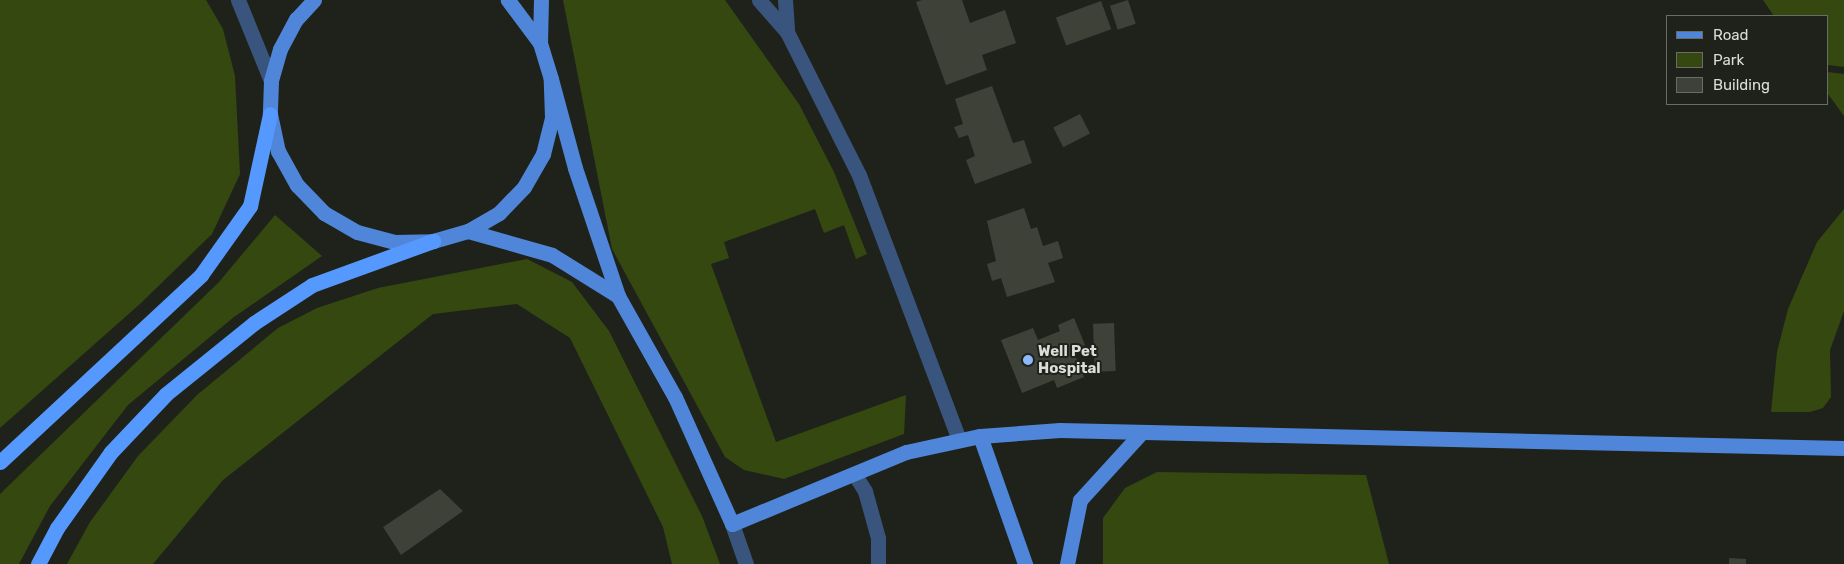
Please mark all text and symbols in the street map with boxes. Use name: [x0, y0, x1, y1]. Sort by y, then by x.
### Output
legend: [1666, 15, 1829, 105]
text: Road: [1713, 26, 1749, 44]
text: Park: [1713, 51, 1744, 69]
text: Building: [1713, 76, 1770, 94]
place label: Well Pet Hospital: [1038, 342, 1101, 377]
marker: Well Pet Hospital: [1022, 354, 1034, 366]

